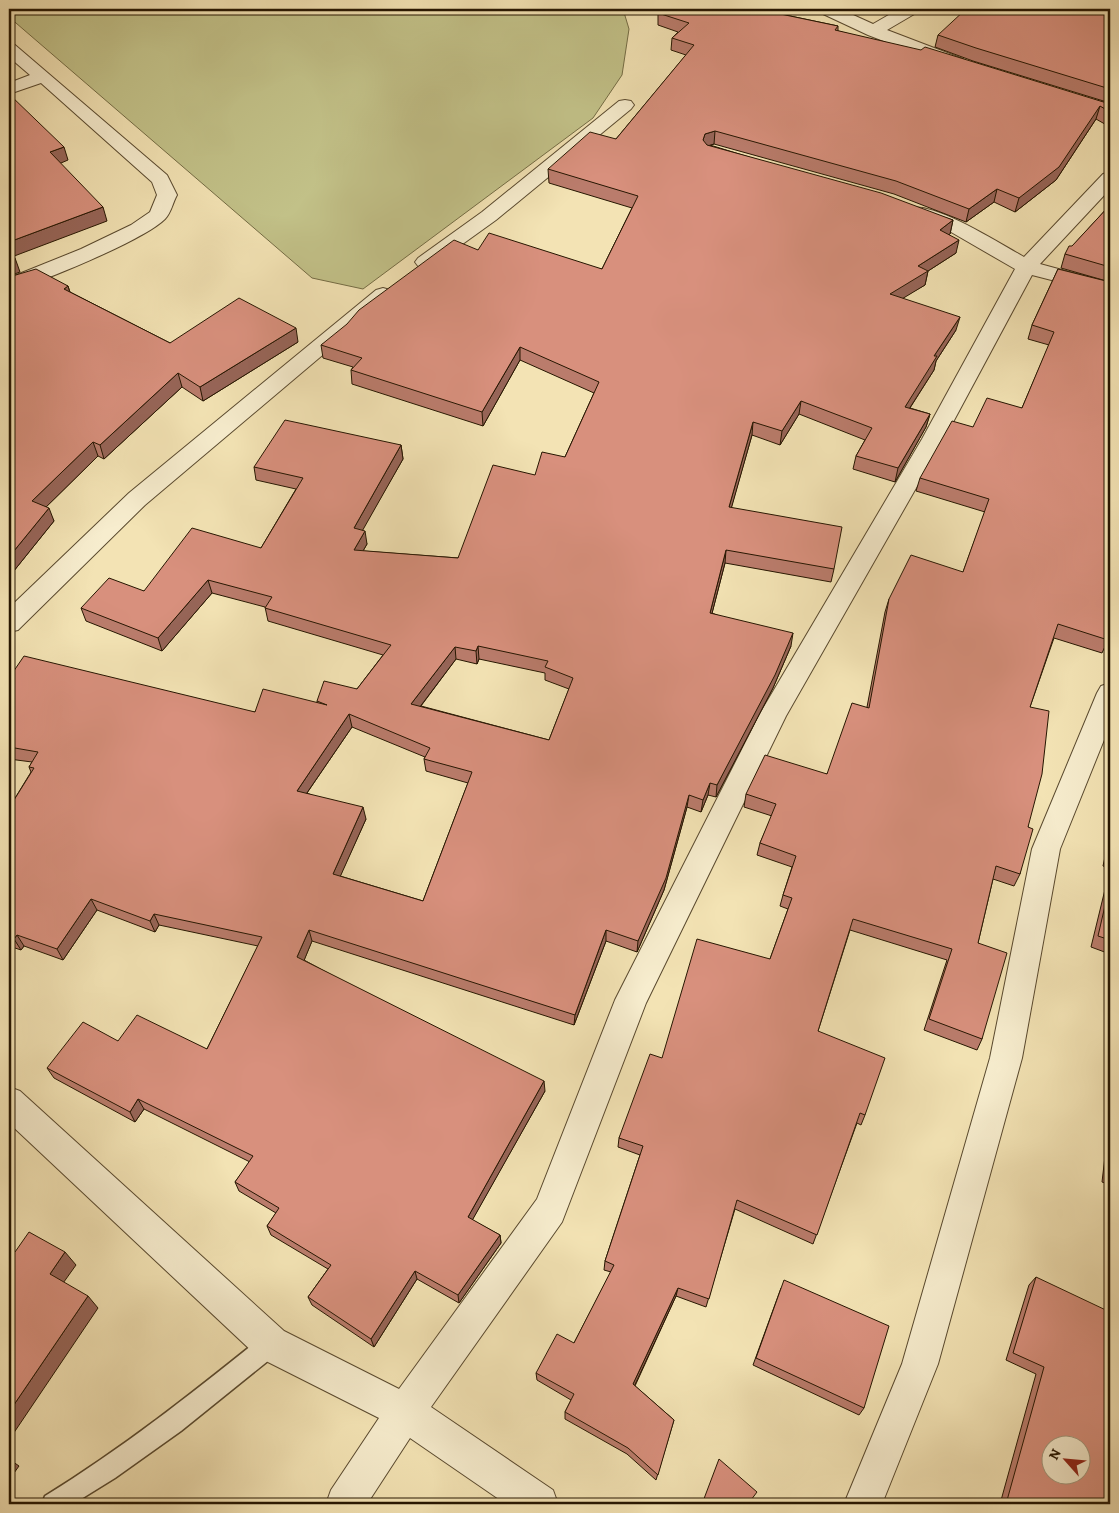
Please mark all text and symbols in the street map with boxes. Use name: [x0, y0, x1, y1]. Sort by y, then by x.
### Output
north arrow: [1042, 1436, 1092, 1486]
text: N: [1044, 1445, 1066, 1463]

